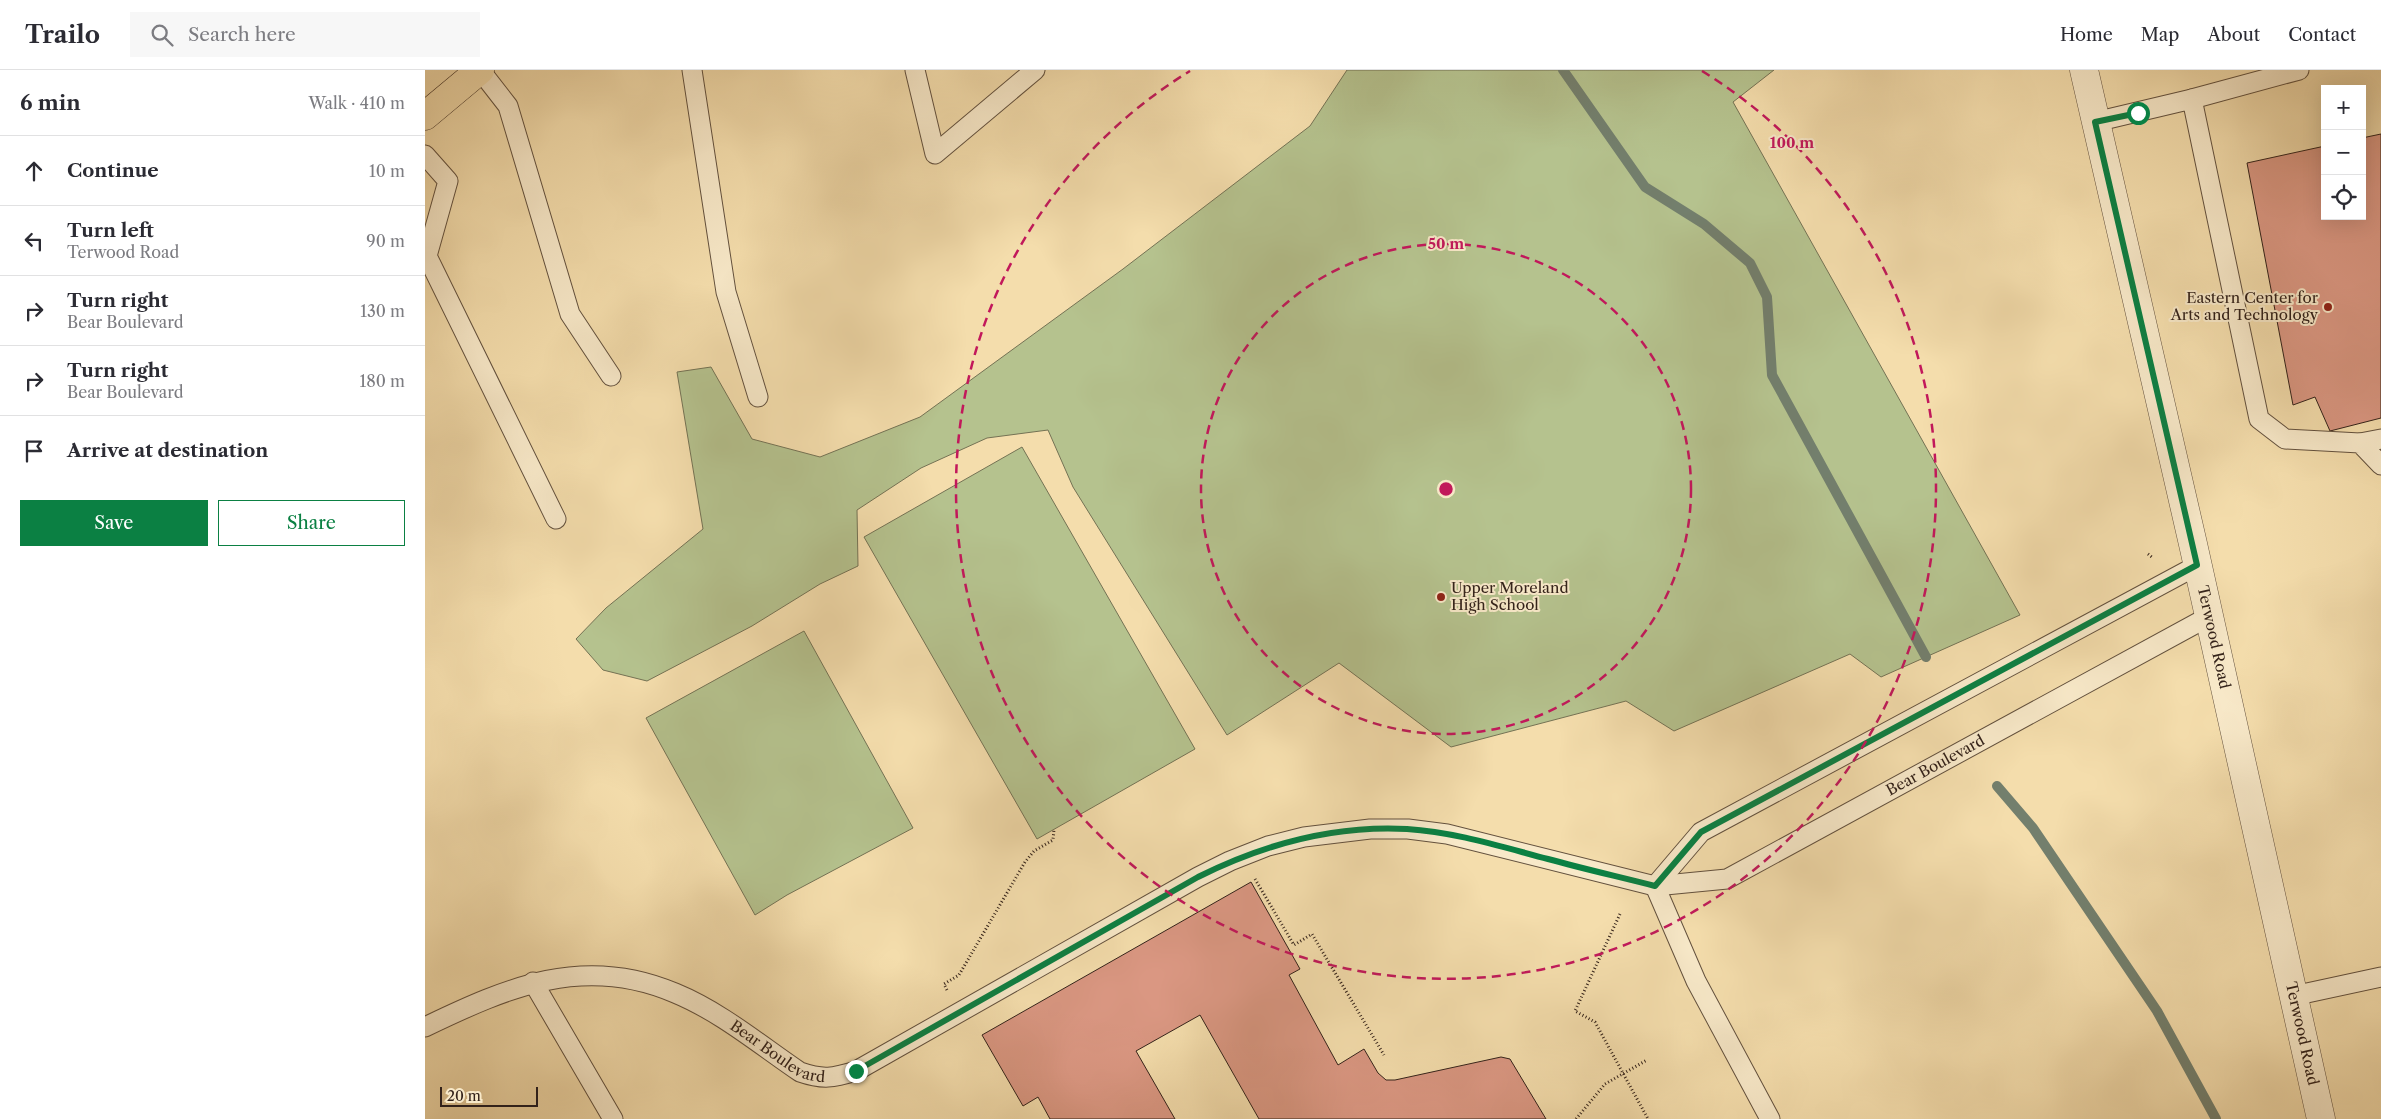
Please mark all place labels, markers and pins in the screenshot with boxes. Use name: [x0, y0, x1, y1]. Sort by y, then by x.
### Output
place label: Eastern Center for Arts and Technology: [2170, 288, 2319, 324]
marker: Eastern Center for Arts and Technology: [2322, 301, 2334, 313]
centre of rings: [1437, 480, 1455, 498]
place label: Upper Moreland High School: [1451, 578, 1569, 614]
marker: Upper Moreland High School: [1435, 591, 1447, 603]

